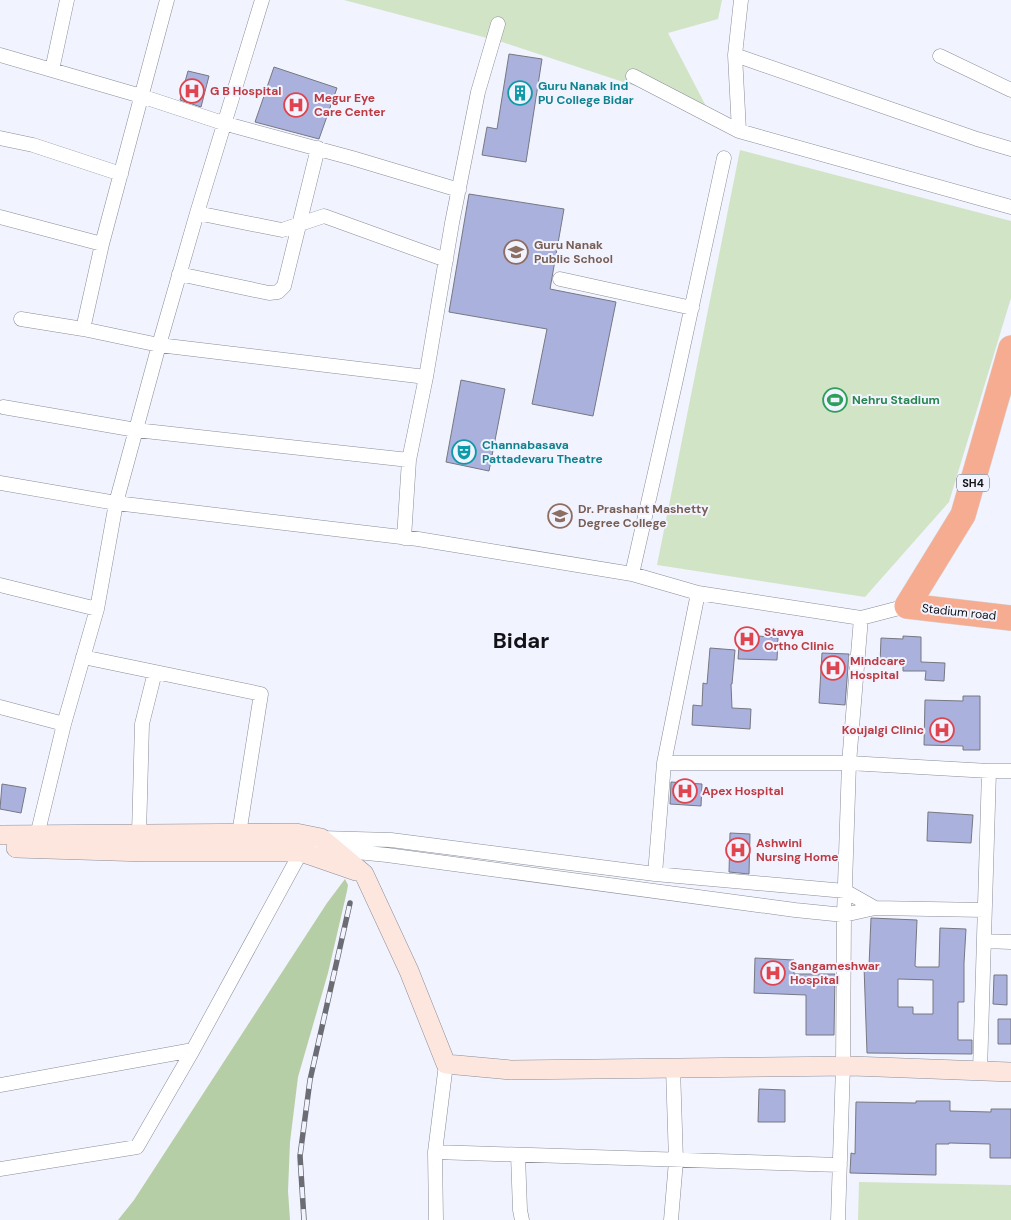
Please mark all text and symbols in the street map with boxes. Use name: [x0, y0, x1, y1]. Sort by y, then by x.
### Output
hospital icon: G B Hospital: [179, 78, 205, 104]
place label: Guru Nanak Ind PU College Bidar: [538, 78, 634, 108]
building icon: Guru Nanak Ind PU College Bidar: [507, 80, 533, 106]
place label: G B Hospital: [210, 83, 282, 99]
place label: Megur Eye Care Center: [314, 90, 385, 120]
hospital icon: Megur Eye Care Center: [283, 92, 309, 118]
place label: Guru Nanak Public School: [534, 237, 613, 267]
school or university icon: Guru Nanak Public School: [503, 239, 529, 265]
sports icon: Nehru Stadium: [822, 387, 848, 413]
place label: Nehru Stadium: [852, 392, 940, 408]
place label: Channabasava Pattadevaru Theatre: [482, 437, 603, 467]
theatre icon: Channabasava Pattadevaru Theatre: [451, 439, 477, 465]
road number: SH4: [957, 474, 989, 492]
place label: Dr. Prashant Mashetty Degree College: [578, 501, 709, 531]
school or university icon: Dr. Prashant Mashetty Degree College: [547, 503, 573, 529]
street label: Stadium road: [921, 600, 997, 624]
place label: Stavya Ortho Clinic: [764, 624, 834, 654]
district label: Bidar: [493, 626, 549, 655]
hospital icon: Stavya Ortho Clinic: [734, 626, 760, 652]
place label: Mindcare Hospital: [850, 653, 906, 683]
hospital icon: Mindcare Hospital: [820, 655, 846, 681]
hospital icon: Koujalgi Clinic: [929, 717, 955, 743]
place label: Koujalgi Clinic: [842, 722, 924, 738]
hospital icon: Apex Hospital: [672, 778, 698, 804]
place label: Apex Hospital: [702, 783, 784, 799]
place label: Ashwini Nursing Home: [756, 835, 839, 865]
hospital icon: Ashwini Nursing Home: [725, 837, 751, 863]
place label: Sangameshwar Hospital: [790, 958, 880, 988]
hospital icon: Sangameshwar Hospital: [760, 960, 786, 986]

